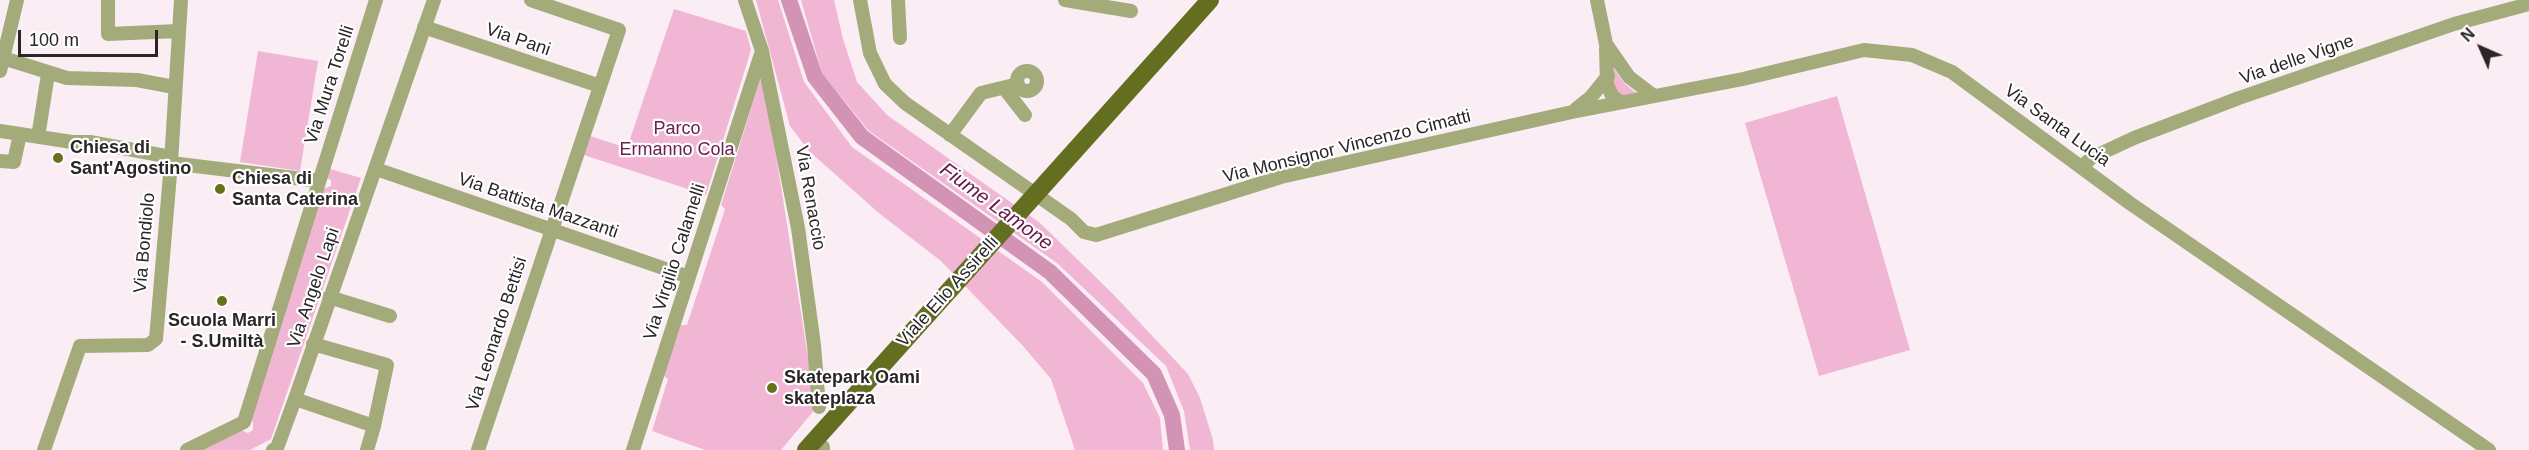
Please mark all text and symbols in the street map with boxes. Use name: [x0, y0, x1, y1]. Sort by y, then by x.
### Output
scale bar: [21, 18, 160, 56]
north arrow: [2451, 18, 2511, 78]
street label: Via Pani: [483, 19, 553, 61]
street label: Via Mura Torelli: [301, 23, 359, 147]
text: N: [2458, 25, 2478, 45]
text: 100 m: [29, 30, 79, 50]
street label: Via delle Vigne: [2237, 30, 2357, 90]
street label: Via Santa Lucia: [2000, 80, 2114, 172]
street label: Via Monsignor Vincenzo Cimatti: [1221, 106, 1473, 188]
park label: Parco Ermanno Cola: [619, 118, 735, 160]
place label: Chiesa di Sant'Agostino: [70, 137, 191, 180]
street label: Via Renaccio: [790, 144, 830, 252]
marker: Chiesa di Sant'Agostino: [51, 151, 65, 165]
water label: Fiume Lamone: [935, 158, 1057, 256]
place label: Chiesa di Santa Caterina: [232, 168, 358, 210]
street label: Via Battista Mazzanti: [455, 168, 621, 244]
street label: Via Virgilio Calamelli: [639, 181, 711, 343]
marker: Chiesa di Santa Caterina: [213, 182, 227, 196]
street label: Via Bondiolo: [130, 192, 160, 294]
street label: Via Angelo Lapi: [283, 225, 345, 351]
street label: Viale Elio Assirelli: [893, 232, 1003, 352]
street label: Via Leonardo Bettisi: [462, 254, 532, 414]
marker: Scuola Marri - S.Umiltà: [215, 294, 229, 308]
place label: Scuola Marri - S.Umiltà: [168, 310, 276, 352]
place label: Skatepark Oami skateplaza: [784, 367, 920, 410]
marker: Skatepark Oami skateplaza: [765, 381, 779, 395]

